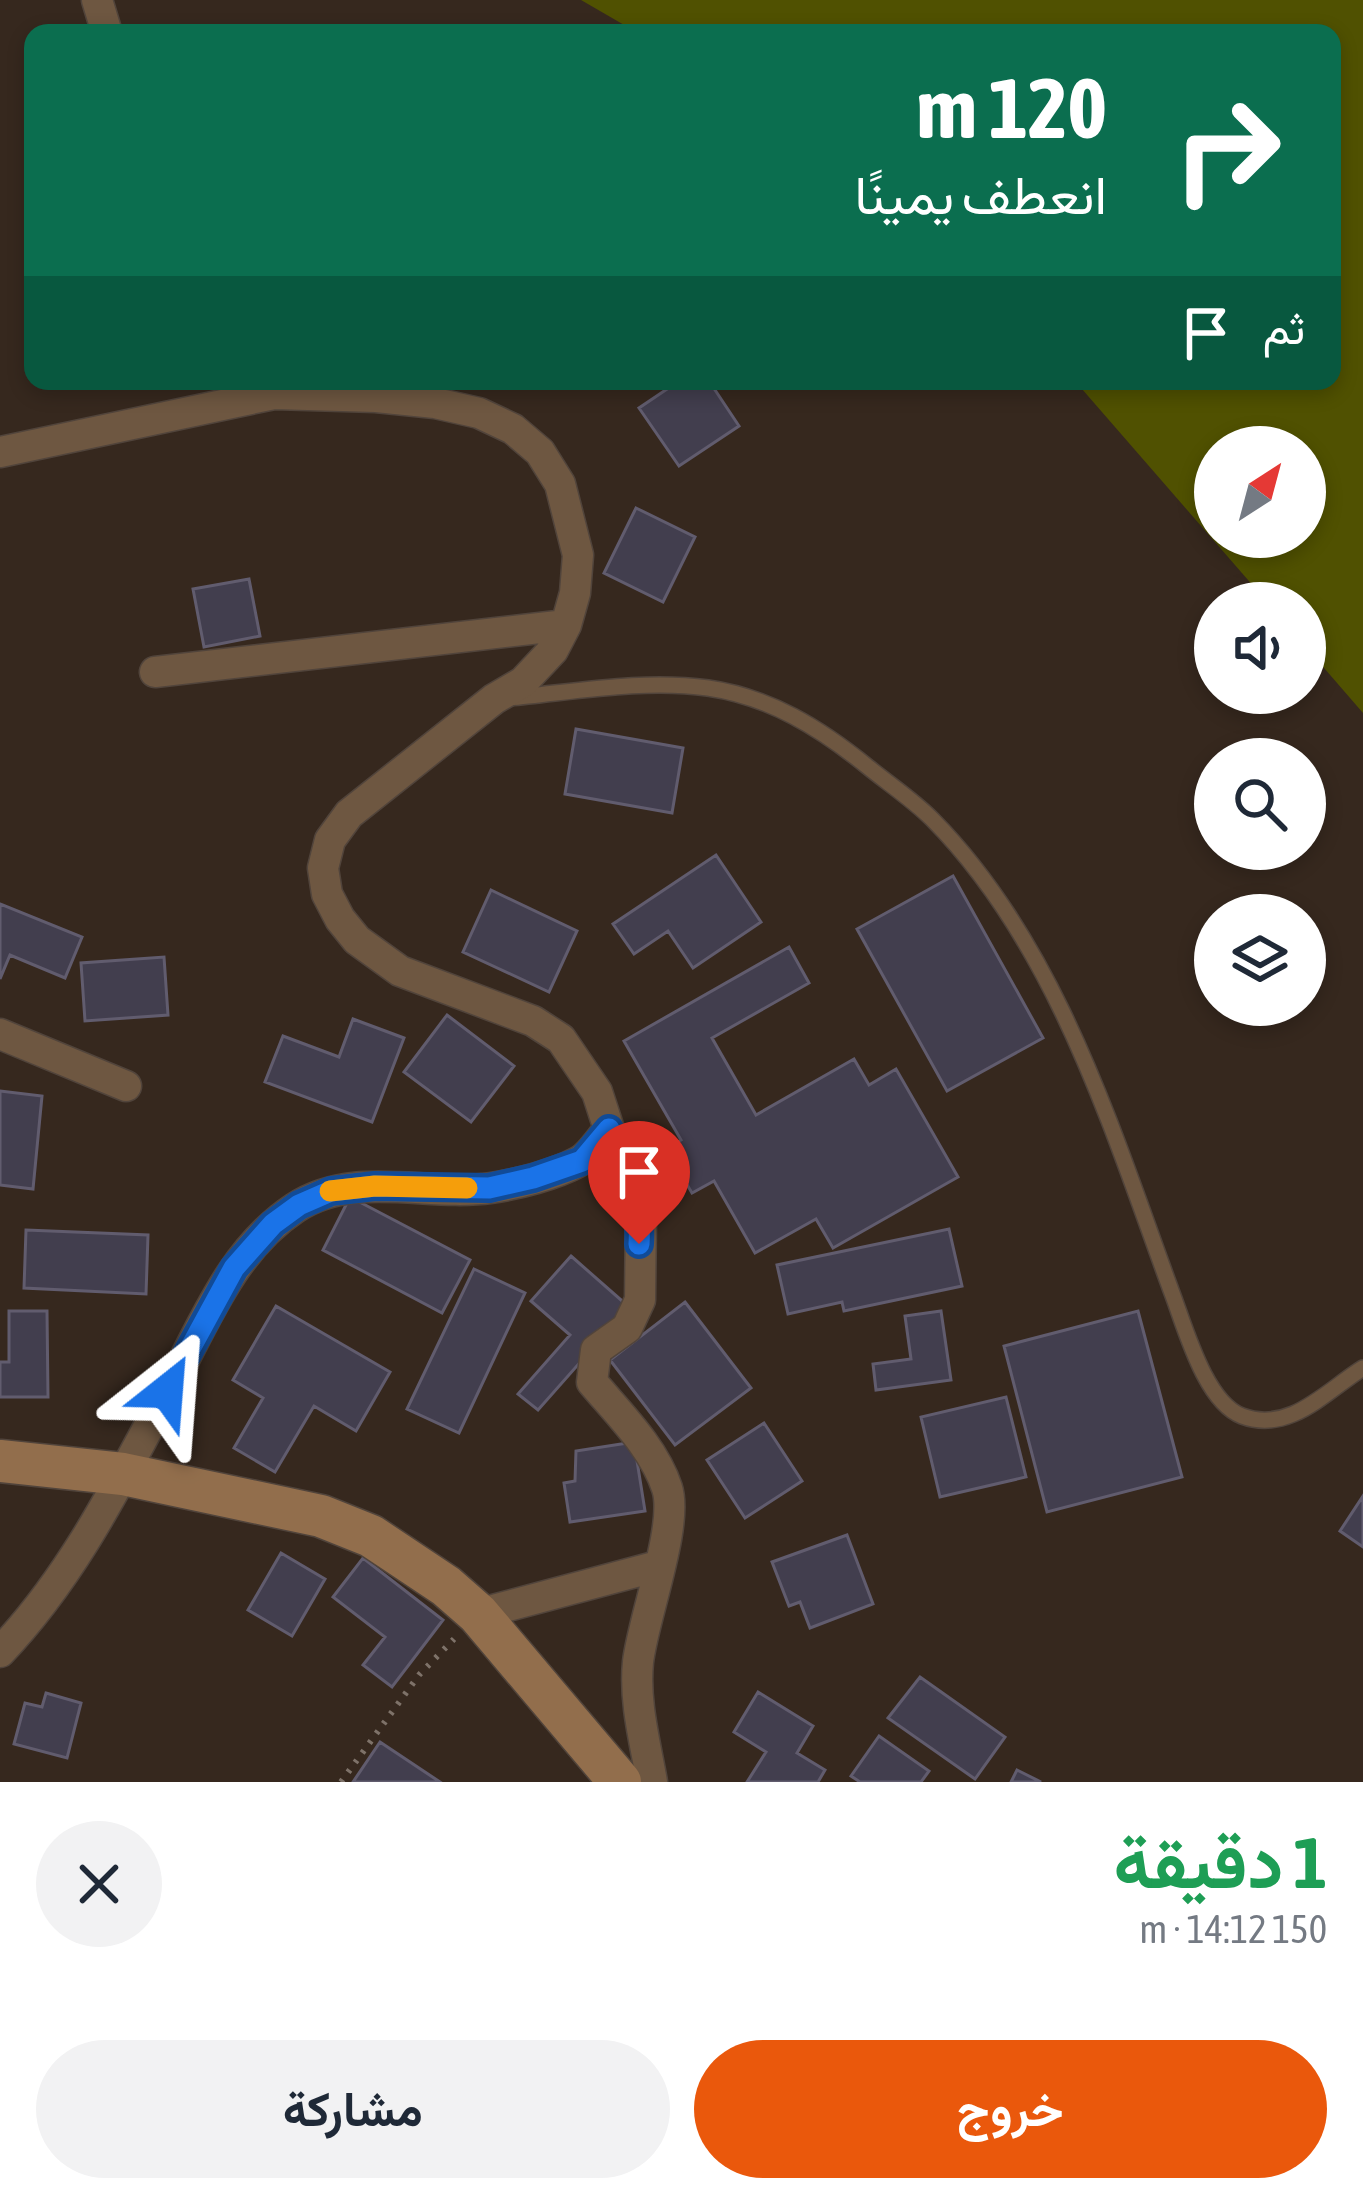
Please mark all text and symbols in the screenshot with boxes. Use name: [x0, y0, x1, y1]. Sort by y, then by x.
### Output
text: 120 m: [917, 60, 1107, 156]
icon: right: [1149, 72, 1305, 228]
text: انعطف يمينًا: [854, 164, 1107, 225]
icon: arrive: [1173, 300, 1239, 366]
text: ثم: [1263, 302, 1305, 354]
north arrow: [1194, 426, 1326, 558]
map controls: [1194, 426, 1326, 1026]
button: sound: [1194, 582, 1326, 714]
button: search: [1194, 738, 1326, 870]
button: layers: [1194, 894, 1326, 1026]
pin: [588, 1121, 690, 1244]
icon: arrive: [606, 1139, 672, 1205]
position arrow: [104, 1328, 230, 1454]
button: close: [36, 1821, 162, 1947]
text: 1 دقيقة: [1114, 1821, 1327, 1903]
text: 150 m · 14:12: [1139, 1907, 1327, 1951]
button: مشاركة: [36, 2040, 670, 2178]
button: خروج: [694, 2040, 1327, 2178]

